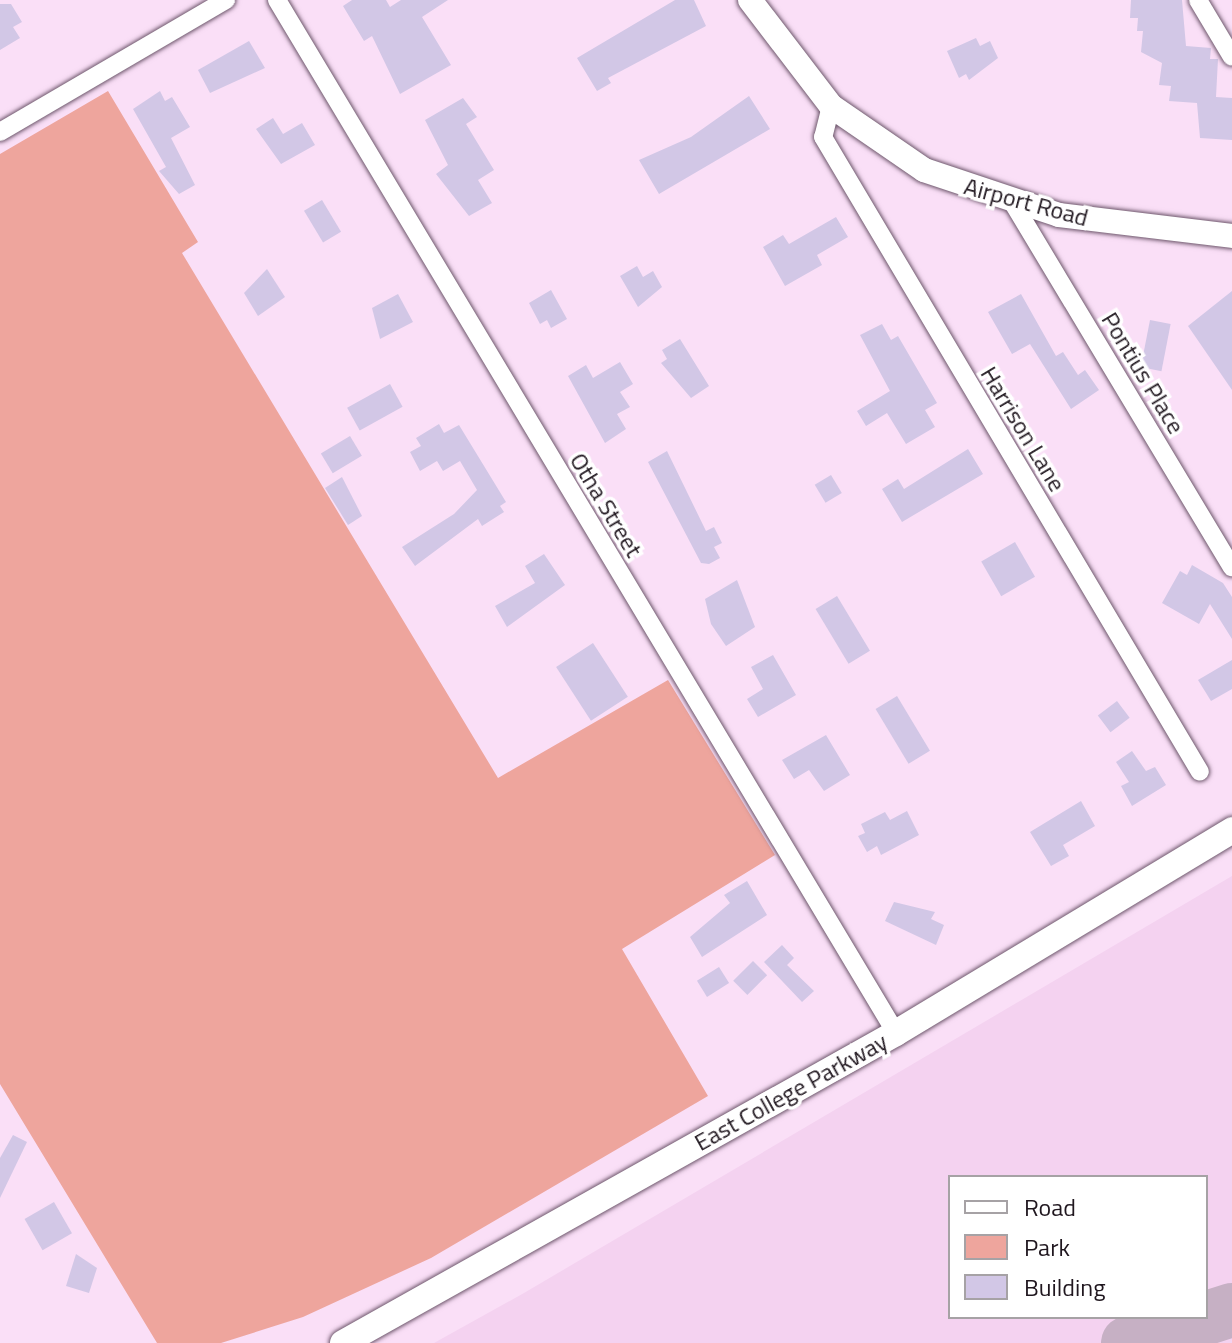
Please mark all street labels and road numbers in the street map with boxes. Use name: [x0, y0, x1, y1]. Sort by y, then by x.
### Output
street label: Airport Road: [961, 172, 1091, 232]
street label: Pontius Place: [1095, 307, 1191, 439]
street label: Harrison Lane: [974, 361, 1072, 497]
street label: Otha Street: [564, 448, 648, 562]
street label: East College Parkway: [689, 1027, 893, 1157]

